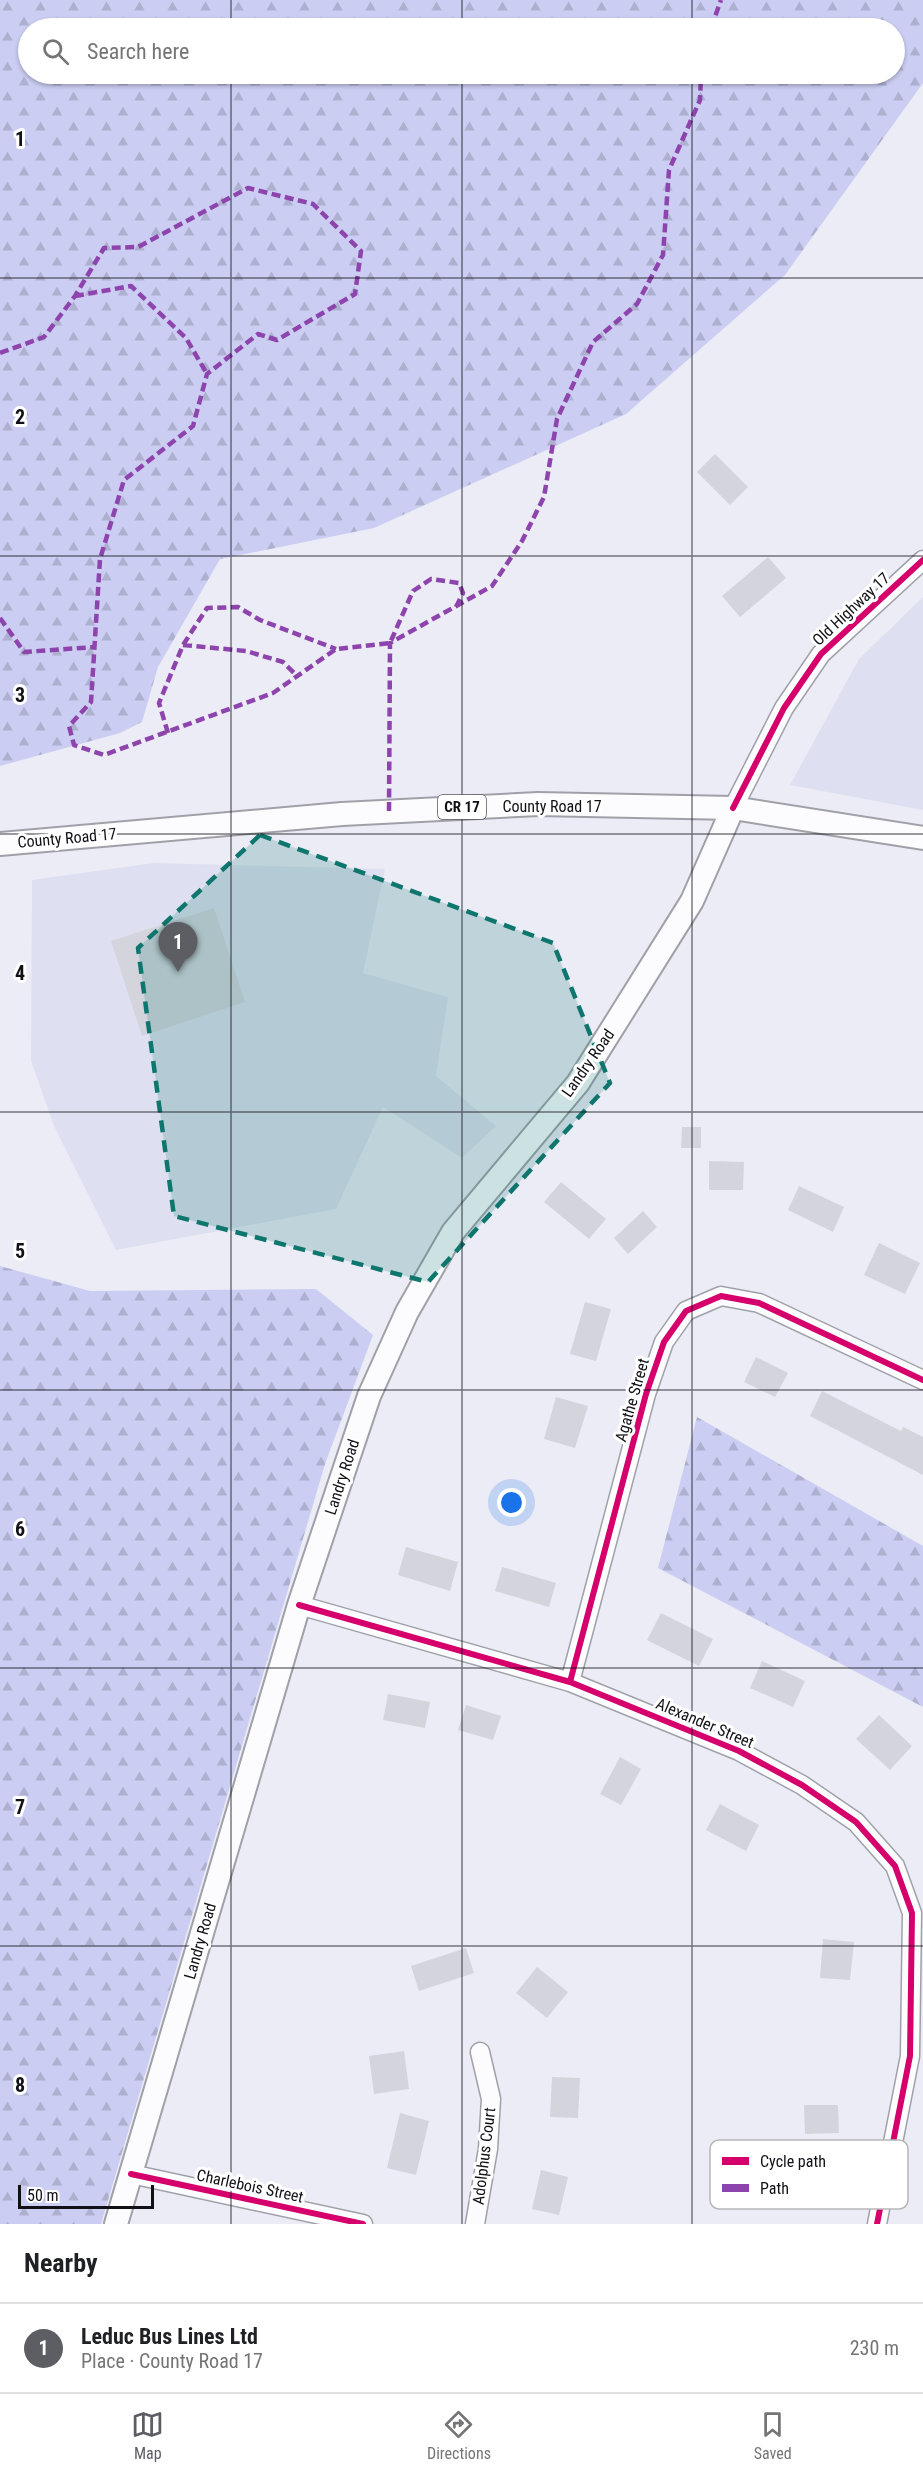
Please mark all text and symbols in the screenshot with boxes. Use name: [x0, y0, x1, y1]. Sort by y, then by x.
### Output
search box: [18, 18, 905, 84]
icon: search: [39, 35, 72, 68]
text: Search here: [87, 39, 189, 64]
text: 1: [15, 127, 25, 151]
text: 2: [15, 405, 25, 429]
street label: Old Highway 17: [809, 569, 893, 649]
text: 3: [15, 683, 25, 707]
road number: CR 17: [438, 795, 486, 819]
street label: County Road 17: [502, 797, 602, 816]
street label: County Road 17: [17, 824, 117, 852]
pin: 1: [158, 922, 198, 972]
text: 4: [15, 961, 25, 985]
street label: Landry Road: [558, 1025, 618, 1101]
text: 5: [15, 1239, 25, 1263]
street label: Agathe Street: [611, 1356, 653, 1444]
street label: Landry Road: [321, 1437, 363, 1517]
your location: [497, 1488, 526, 1517]
text: 6: [15, 1517, 25, 1541]
street label: Alexander Street: [653, 1694, 757, 1752]
text: 7: [15, 1795, 25, 1819]
street label: Landry Road: [180, 1901, 220, 1981]
text: 8: [15, 2073, 25, 2097]
street label: Adolphus Court: [469, 2106, 499, 2206]
legend: [710, 2140, 908, 2209]
text: Cycle path: [760, 2152, 826, 2171]
street label: Charlebois Street: [195, 2165, 305, 2207]
text: Path: [760, 2179, 789, 2198]
scale bar: [18, 2182, 154, 2210]
text: 50 m: [27, 2186, 59, 2205]
text: Nearby: [24, 2248, 98, 2278]
text: Leduc Bus Lines Ltd: [81, 2324, 258, 2349]
text: 1: [38, 2336, 49, 2360]
text: 230 m: [850, 2336, 899, 2360]
text: Place · County Road 17: [81, 2349, 263, 2373]
tab: Map: [131, 2408, 164, 2463]
tab: Directions: [427, 2408, 491, 2463]
tab: Saved: [754, 2408, 792, 2463]

